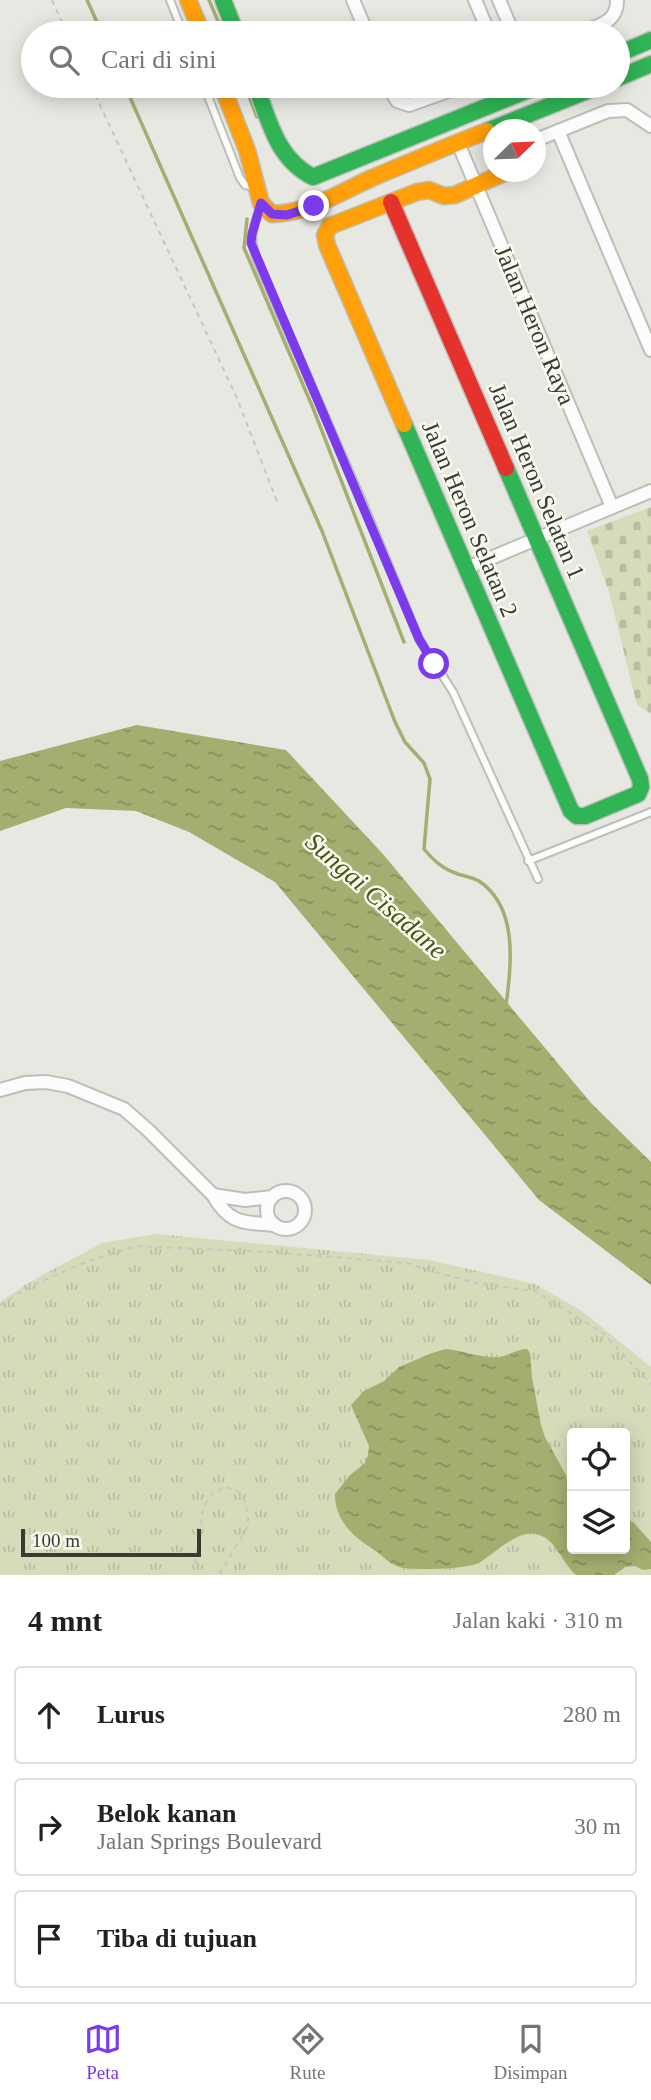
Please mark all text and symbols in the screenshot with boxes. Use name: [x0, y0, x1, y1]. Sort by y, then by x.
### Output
search box: [21, 21, 630, 98]
icon: search: [45, 41, 83, 79]
text: Cari di sini: [101, 45, 217, 74]
north arrow: [483, 119, 546, 182]
route end: [298, 190, 329, 221]
street label: Jalan Heron Raya: [490, 241, 580, 409]
street label: Jalan Heron Selatan 1: [484, 379, 590, 583]
street label: Jalan Heron Selatan 2: [417, 417, 523, 621]
route start: [418, 648, 449, 679]
water label: Sungai Cisadane: [300, 827, 452, 965]
map controls: [567, 1428, 630, 1554]
button: locate: [567, 1428, 630, 1491]
button: layers: [567, 1491, 630, 1554]
scale bar: [21, 1526, 201, 1558]
text: 100 m: [32, 1530, 80, 1551]
text: 4 mnt: [28, 1604, 102, 1637]
text: Jalan kaki · 310 m: [453, 1608, 623, 1633]
icon: ahead: [30, 1696, 68, 1734]
text: Lurus: [97, 1700, 165, 1729]
text: 280 m: [563, 1702, 621, 1727]
text: Belok kanan: [97, 1799, 236, 1828]
icon: right: [30, 1808, 68, 1846]
text: 30 m: [574, 1814, 621, 1839]
text: Jalan Springs Boulevard: [97, 1829, 322, 1854]
icon: arrive: [30, 1920, 68, 1958]
text: Tiba di tujuan: [97, 1924, 257, 1953]
tab: Peta: [84, 2020, 122, 2084]
tab: Rute: [289, 2020, 327, 2084]
tab: Disimpan: [494, 2020, 567, 2084]

